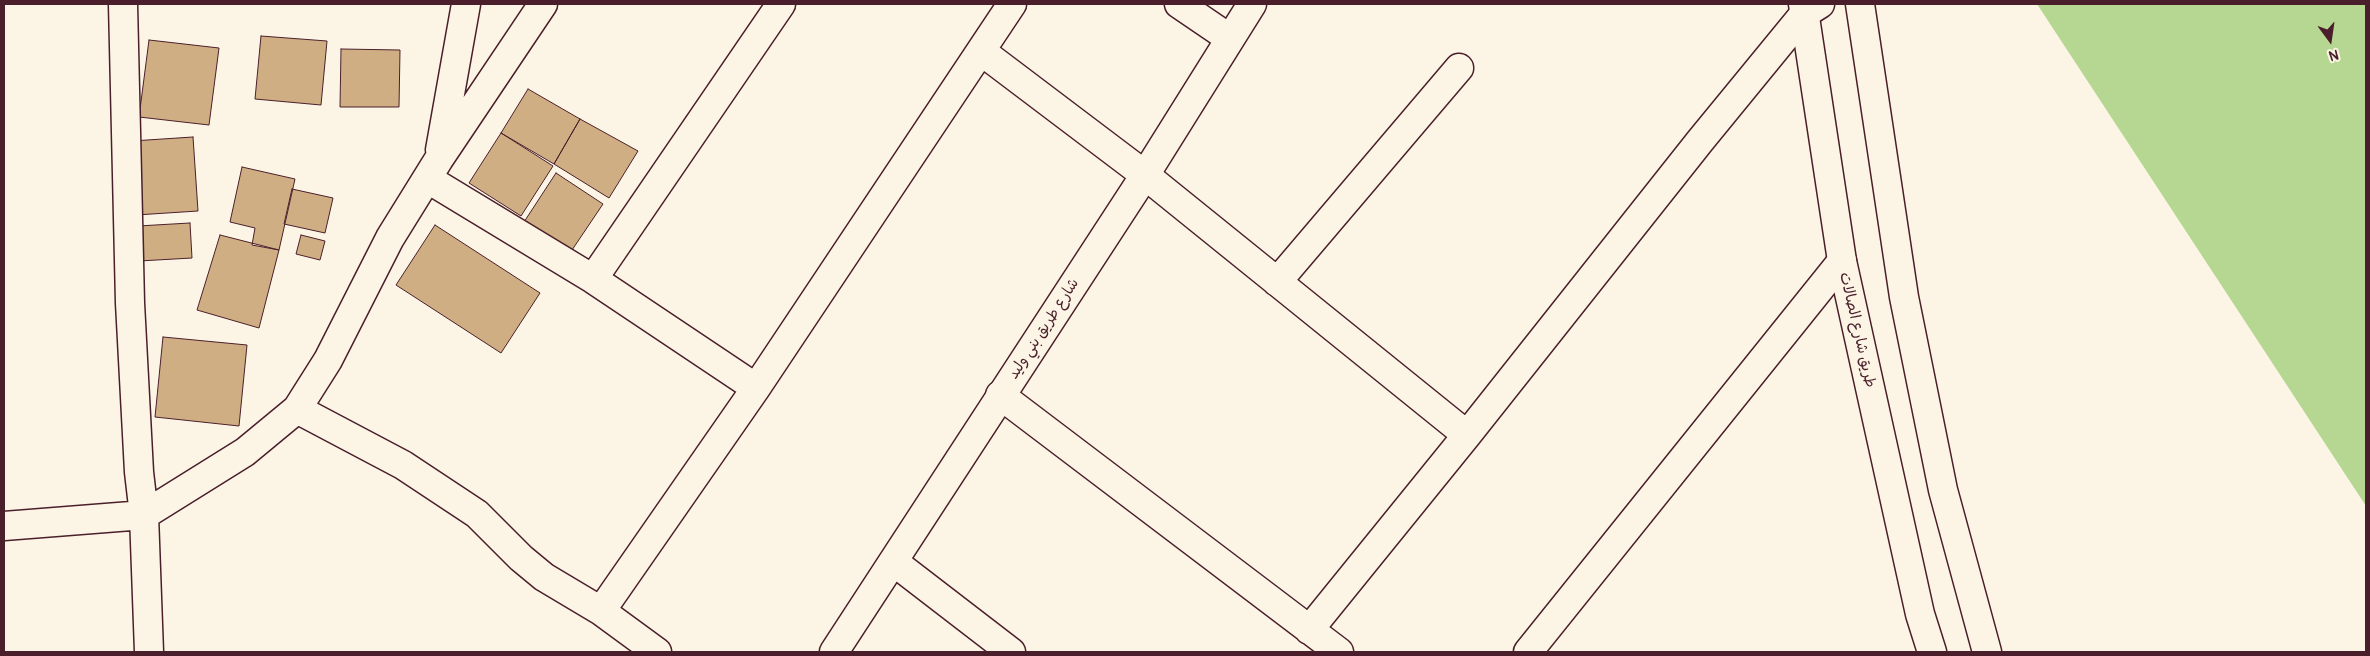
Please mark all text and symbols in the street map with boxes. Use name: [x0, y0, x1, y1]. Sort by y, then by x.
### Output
north arrow: [2305, 15, 2355, 65]
text: N: [2327, 46, 2340, 64]
street label: طريق شارع الصالات: [1835, 271, 1879, 389]
street label: شارع طريق بني وليد: [1005, 275, 1083, 383]

